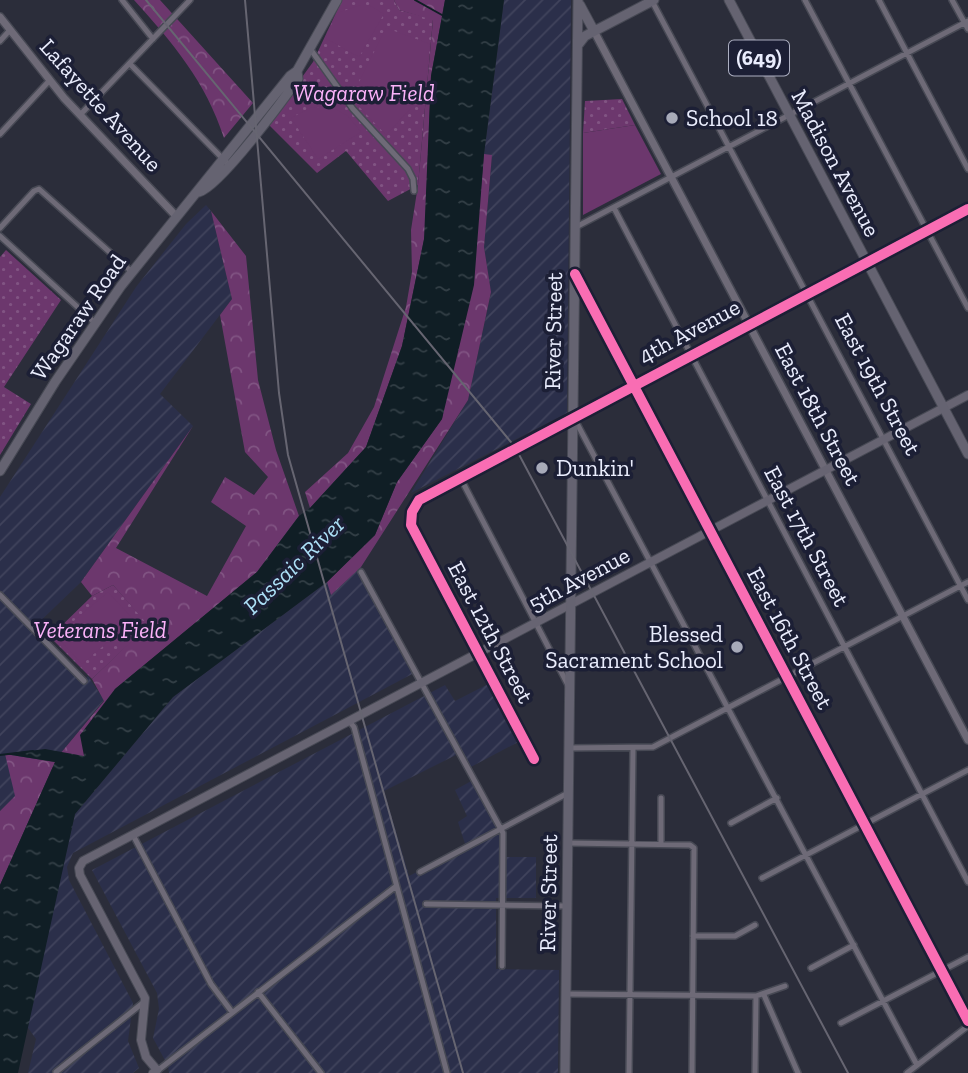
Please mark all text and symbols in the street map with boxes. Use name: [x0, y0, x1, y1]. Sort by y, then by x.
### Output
street label: Lafayette Avenue: [34, 33, 168, 177]
road number: (649): [729, 41, 789, 76]
park label: Wagaraw Field: [293, 79, 435, 107]
street label: Madison Avenue: [785, 85, 887, 241]
place label: School 18: [686, 104, 778, 132]
marker: School 18: [664, 110, 680, 126]
street label: Wagaraw Road: [24, 248, 132, 385]
street label: River Street: [538, 272, 568, 390]
street label: 4th Avenue: [633, 293, 745, 369]
street label: East 19th Street: [829, 308, 927, 460]
street label: East 18th Street: [769, 338, 867, 490]
place label: Dunkin': [556, 454, 634, 482]
marker: Dunkin': [534, 460, 550, 476]
street label: East 17th Street: [758, 461, 856, 611]
water label: Passaic River: [237, 509, 351, 620]
street label: 5th Avenue: [524, 541, 634, 617]
street label: East 12th Street: [442, 556, 540, 708]
street label: East 16th Street: [741, 562, 839, 714]
park label: Veterans Field: [34, 616, 167, 644]
place label: Blessed Sacrament School: [545, 620, 723, 674]
marker: Blessed Sacrament School: [729, 639, 745, 655]
street label: River Street: [533, 834, 563, 952]

